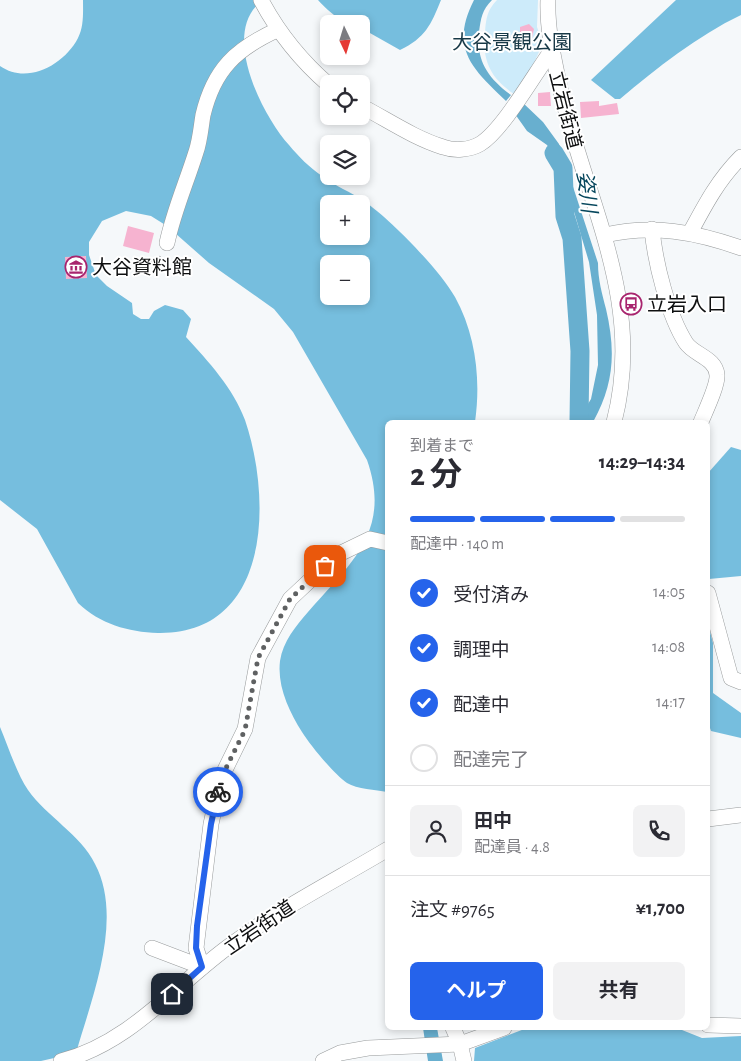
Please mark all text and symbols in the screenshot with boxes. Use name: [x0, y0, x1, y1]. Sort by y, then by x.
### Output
north arrow: [320, 15, 370, 65]
map controls: [320, 15, 370, 305]
park label: 大谷景観公園: [452, 32, 572, 53]
street label: 立岩街道: [546, 69, 585, 151]
button: locate: [320, 75, 370, 125]
button: layers: [320, 135, 370, 185]
water label: 姿川: [574, 170, 601, 216]
button: +: [320, 195, 370, 245]
museum icon: 大谷資料館: [64, 255, 88, 279]
button: −: [320, 255, 370, 305]
place label: 大谷資料館: [92, 257, 192, 278]
bus stop icon: 立岩入口: [619, 292, 643, 316]
place label: 立岩入口: [647, 294, 727, 315]
text: 到着まで: [410, 438, 474, 454]
text: 14:29–14:34: [599, 453, 685, 472]
text: 2 分: [410, 459, 462, 491]
text: 配達中 · 140 m: [410, 536, 504, 552]
pin: [304, 545, 346, 587]
icon: bag: [311, 552, 339, 580]
icon: check: [410, 579, 438, 607]
text: 14:05: [653, 584, 685, 600]
text: 受付済み: [453, 586, 529, 605]
icon: check: [410, 634, 438, 662]
text: 14:08: [652, 639, 685, 655]
text: 調理中: [453, 641, 510, 660]
icon: check: [410, 689, 438, 717]
text: 14:17: [656, 694, 685, 710]
text: 配達中: [453, 696, 510, 715]
text: 配達完了: [453, 751, 529, 770]
courier: [193, 767, 243, 817]
icon: bike: [204, 778, 232, 806]
button: person: [410, 805, 462, 857]
button: phone: [633, 805, 685, 857]
text: 田中: [474, 812, 512, 831]
text: 配達員 · 4.8: [474, 839, 550, 855]
street label: 立岩街道: [220, 896, 298, 958]
text: ¥1,700: [636, 899, 685, 918]
text: 注文 #9765: [410, 901, 495, 920]
button: ヘルプ: [410, 962, 543, 1020]
button: 共有: [553, 962, 685, 1020]
pin: [151, 973, 193, 1015]
icon: home: [158, 980, 186, 1008]

